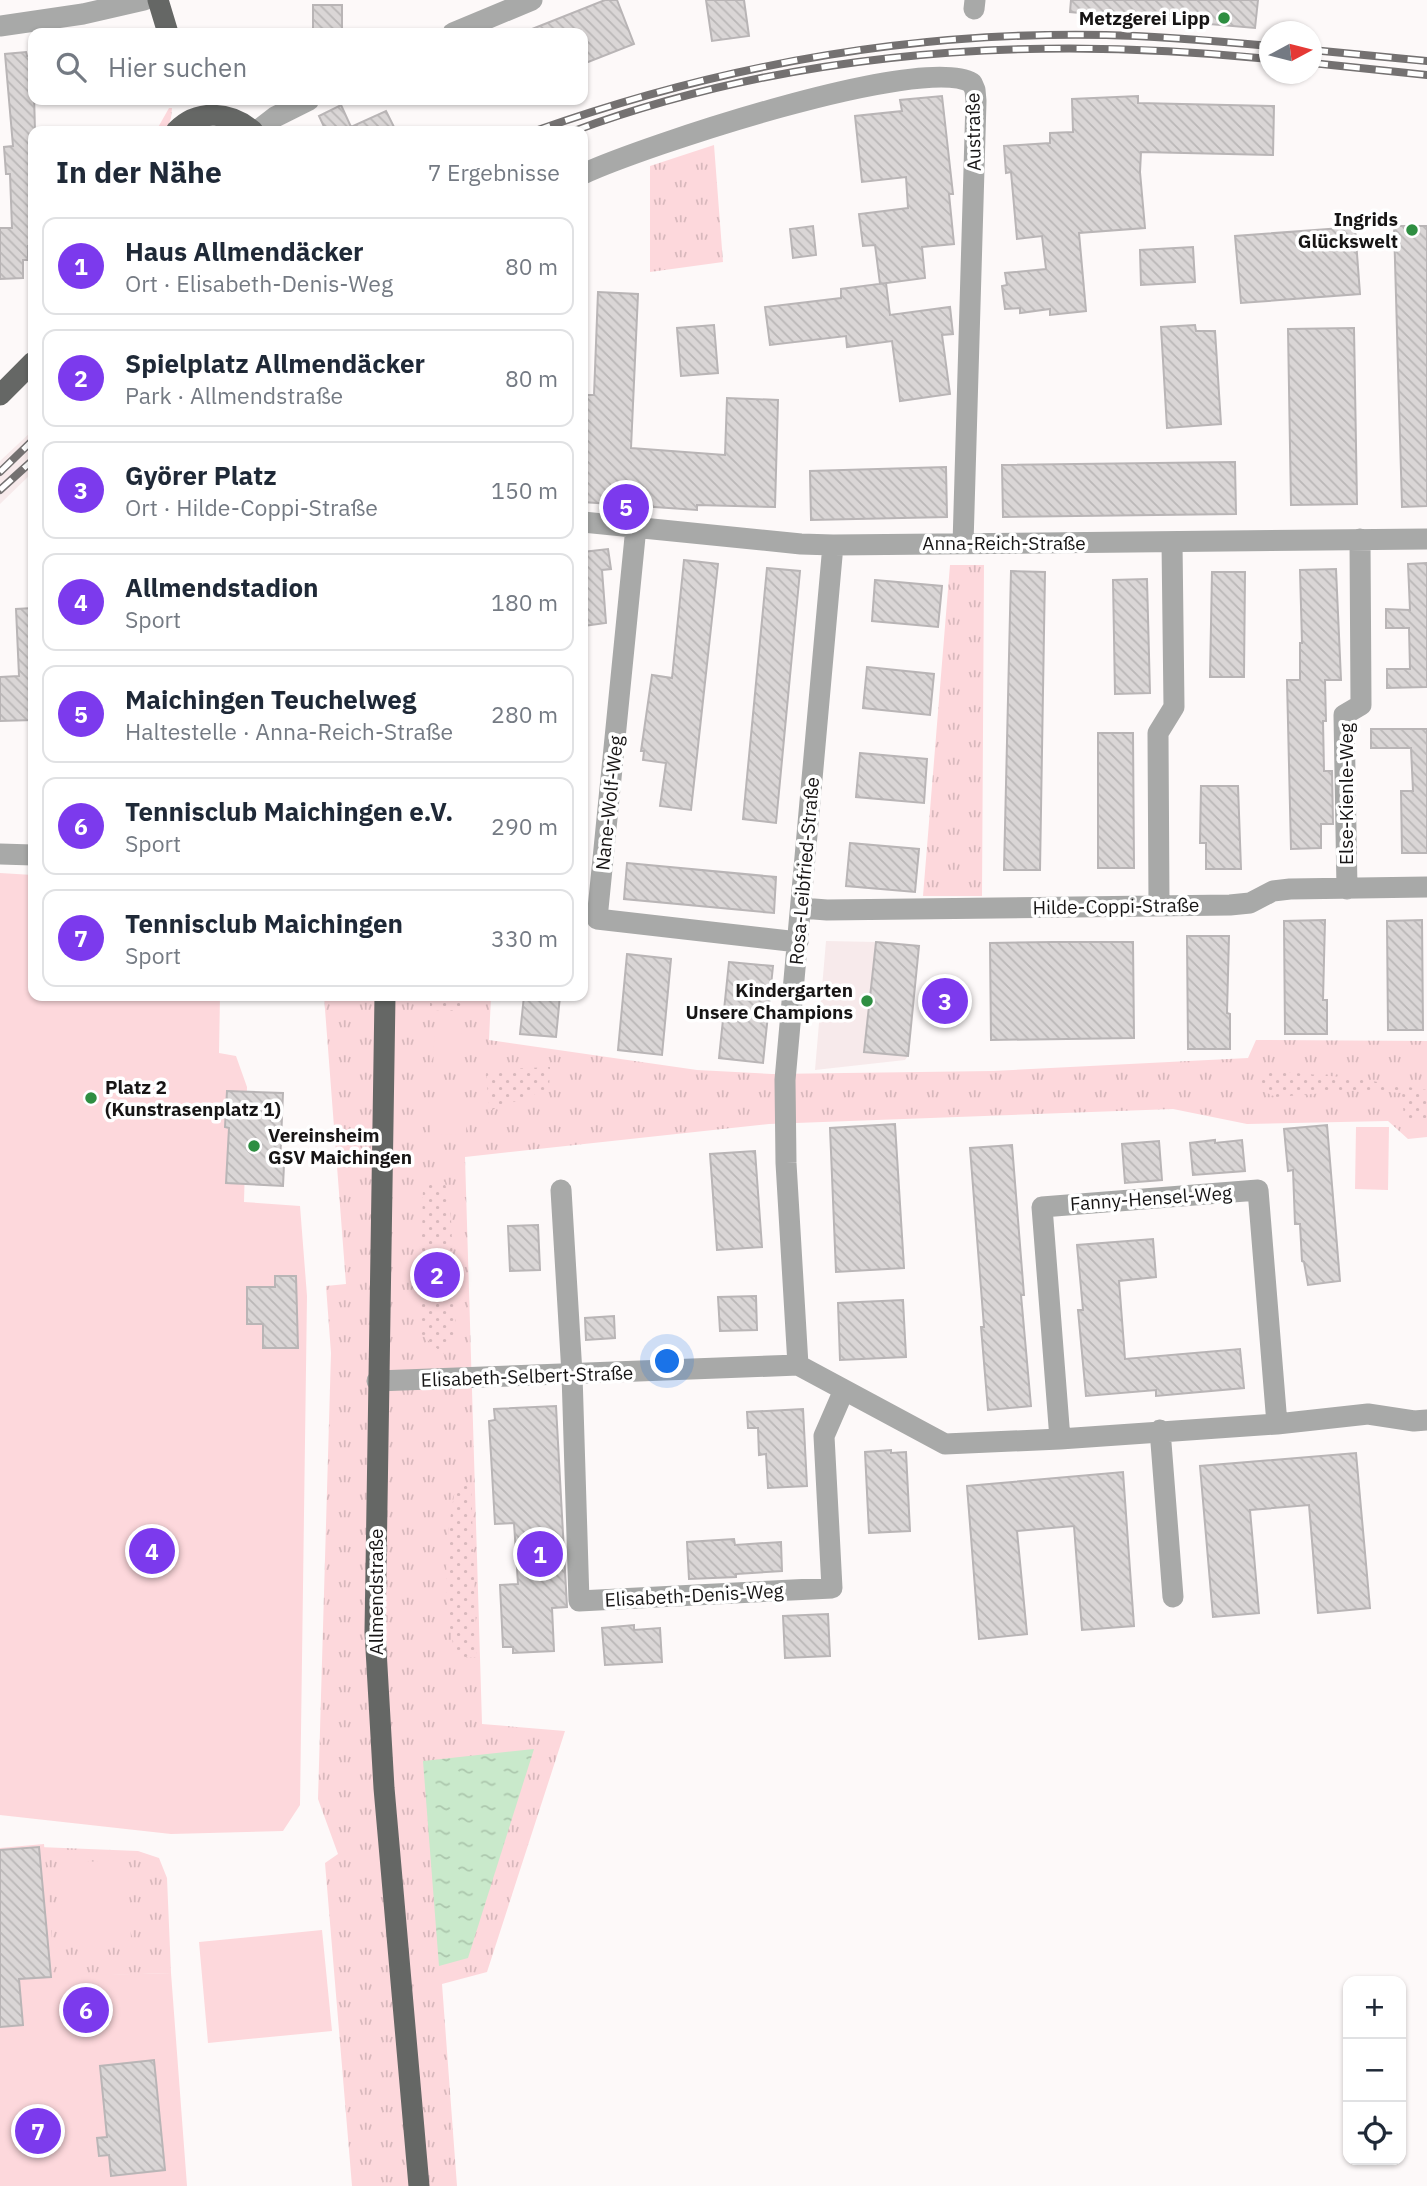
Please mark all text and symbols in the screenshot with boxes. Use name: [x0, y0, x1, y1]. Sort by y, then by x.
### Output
place label: Metzgerei Lipp: [1079, 6, 1210, 30]
marker: Metzgerei Lipp: [1216, 10, 1232, 26]
north arrow: [1259, 21, 1322, 84]
search box: [28, 28, 588, 105]
icon: search: [52, 48, 90, 86]
text: Hier suchen: [108, 50, 247, 84]
street label: Austraße: [960, 93, 986, 171]
text: In der Nähe: [56, 152, 222, 191]
text: 7 Ergebnisse: [428, 157, 560, 187]
place label: Ingrids Glückswelt: [1298, 207, 1398, 253]
marker: Ingrids Glückswelt: [1404, 222, 1420, 238]
text: Haus Allmendäcker: [125, 234, 364, 268]
text: 1: [74, 251, 88, 281]
text: 80 m: [505, 251, 558, 281]
text: Ort · Elisabeth-Denis-Weg: [125, 268, 393, 298]
text: Spielplatz Allmendäcker: [125, 346, 425, 380]
text: 2: [74, 363, 88, 393]
text: 80 m: [505, 363, 558, 393]
text: Park · Allmendstraße: [125, 380, 343, 410]
text: Györer Platz: [125, 458, 277, 492]
text: 3: [74, 475, 88, 505]
text: 150 m: [491, 475, 558, 505]
pin: 5: [603, 481, 649, 533]
text: Ort · Hilde-Coppi-Straße: [125, 492, 378, 522]
street label: Anna-Reich-Straße: [922, 531, 1086, 555]
text: Allmendstadion: [125, 570, 319, 604]
text: 4: [74, 587, 88, 617]
text: 180 m: [491, 587, 558, 617]
text: Sport: [125, 604, 181, 634]
text: Maichingen Teuchelweg: [125, 682, 416, 716]
text: 5: [74, 699, 88, 729]
text: 280 m: [491, 699, 558, 729]
text: Haltestelle · Anna-Reich-Straße: [125, 716, 453, 746]
street label: Else-Kienle-Weg: [1334, 723, 1358, 865]
street label: Nane-Wolf-Weg: [590, 734, 628, 872]
street label: Rosa-Leibfried-Straße: [784, 776, 824, 966]
text: Tennisclub Maichingen e.V.: [125, 794, 453, 828]
text: 6: [74, 811, 88, 841]
text: 290 m: [491, 811, 558, 841]
text: Sport: [125, 828, 181, 858]
street label: Hilde-Coppi-Straße: [1032, 893, 1200, 919]
text: Tennisclub Maichingen: [125, 906, 403, 940]
text: 7: [74, 923, 88, 953]
text: 330 m: [491, 923, 558, 953]
text: Sport: [125, 940, 181, 970]
pin: 3: [922, 975, 968, 1027]
place label: Kindergarten Unsere Champions: [685, 978, 853, 1024]
marker: Kindergarten Unsere Champions: [859, 993, 875, 1009]
place label: Platz 2 (Kunstrasenplatz 1): [105, 1075, 281, 1121]
marker: Platz 2 (Kunstrasenplatz 1): [83, 1090, 99, 1106]
place label: Vereinsheim GSV Maichingen: [268, 1123, 412, 1169]
marker: Vereinsheim GSV Maichingen: [246, 1138, 262, 1154]
street label: Fanny-Hensel-Weg: [1069, 1180, 1233, 1216]
pin: 2: [414, 1249, 460, 1301]
your location: [650, 1344, 684, 1378]
street label: Elisabeth-Selbert-Straße: [420, 1360, 634, 1392]
pin: 4: [129, 1525, 175, 1577]
pin: 1: [517, 1528, 563, 1580]
street label: Allmendstraße: [364, 1529, 388, 1655]
street label: Elisabeth-Denis-Weg: [604, 1578, 784, 1612]
map controls: [1343, 1976, 1406, 2165]
button: +: [1343, 1976, 1406, 2039]
pin: 6: [63, 1984, 109, 2036]
button: −: [1343, 2039, 1406, 2102]
button: locate: [1343, 2102, 1406, 2165]
pin: 7: [15, 2105, 61, 2157]

